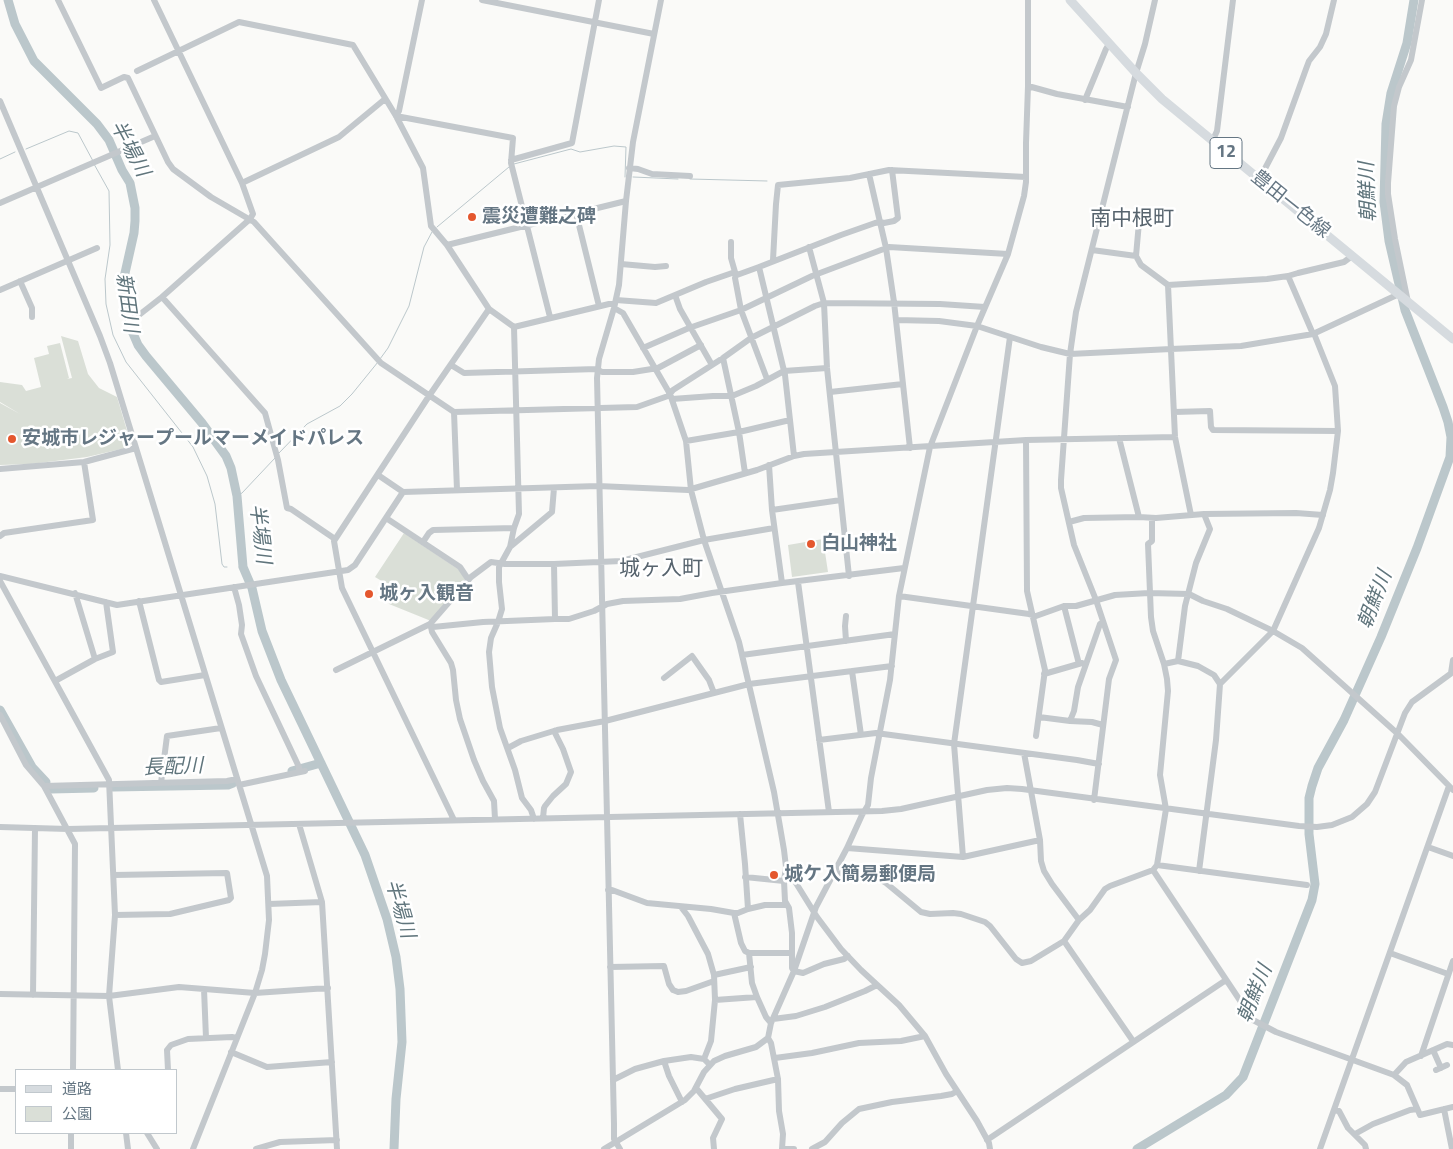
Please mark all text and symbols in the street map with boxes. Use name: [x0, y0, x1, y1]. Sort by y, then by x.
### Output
water label: 半場川: [104, 117, 154, 181]
road number: 12: [1210, 138, 1242, 168]
water label: 朝鮮川: [1356, 162, 1382, 222]
street label: 豊田一色線: [1246, 166, 1334, 244]
place label: 震災遭難之碑: [482, 206, 596, 228]
district label: 南中根町: [1090, 207, 1174, 233]
marker: 震災遭難之碑: [466, 211, 478, 223]
water label: 新田川: [110, 272, 142, 334]
place label: 安城市レジャープールマーメイドパレス: [22, 428, 364, 450]
marker: 安城市レジャープールマーメイドパレス: [6, 433, 18, 445]
water label: 半場川: [243, 503, 275, 565]
place label: 白山神社: [821, 533, 897, 555]
marker: 白山神社: [805, 538, 817, 550]
district label: 城ヶ入町: [619, 557, 703, 583]
water label: 朝鮮川: [1354, 568, 1398, 632]
place label: 城ヶ入観音: [379, 583, 474, 605]
marker: 城ヶ入観音: [363, 588, 375, 600]
water label: 長配川: [143, 755, 203, 781]
place label: 城ケ入簡易郵便局: [784, 864, 936, 886]
marker: 城ケ入簡易郵便局: [768, 869, 780, 881]
water label: 半場川: [379, 877, 419, 941]
water label: 朝鮮川: [1234, 962, 1278, 1026]
legend: [15, 1069, 178, 1134]
text: 道路: [62, 1077, 92, 1100]
text: 公園: [62, 1102, 92, 1125]

